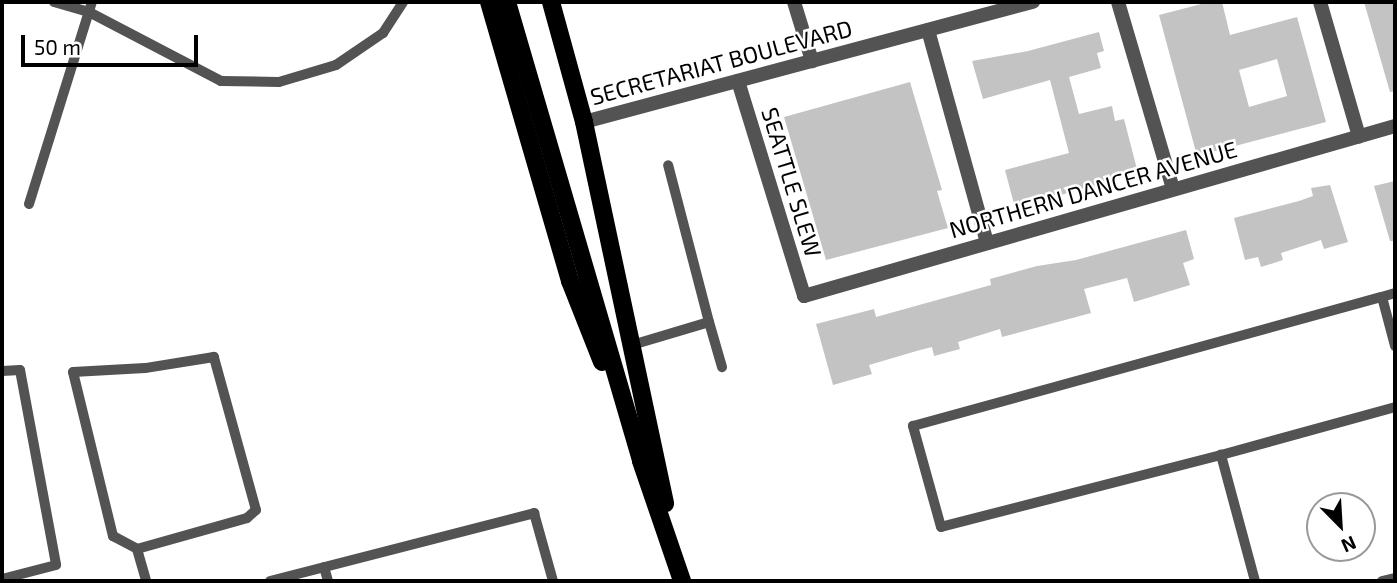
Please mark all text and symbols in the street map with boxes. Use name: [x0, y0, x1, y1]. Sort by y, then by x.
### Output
street label: SECRETARIAT BOULEVARD: [587, 14, 855, 110]
scale bar: [24, 21, 201, 65]
text: 50 m: [34, 34, 81, 59]
street label: SEATTLE SLEW: [756, 104, 828, 260]
street label: NORTHERN DANCER AVENUE: [946, 135, 1240, 243]
north arrow: [1306, 492, 1376, 562]
text: N: [1338, 532, 1360, 558]

